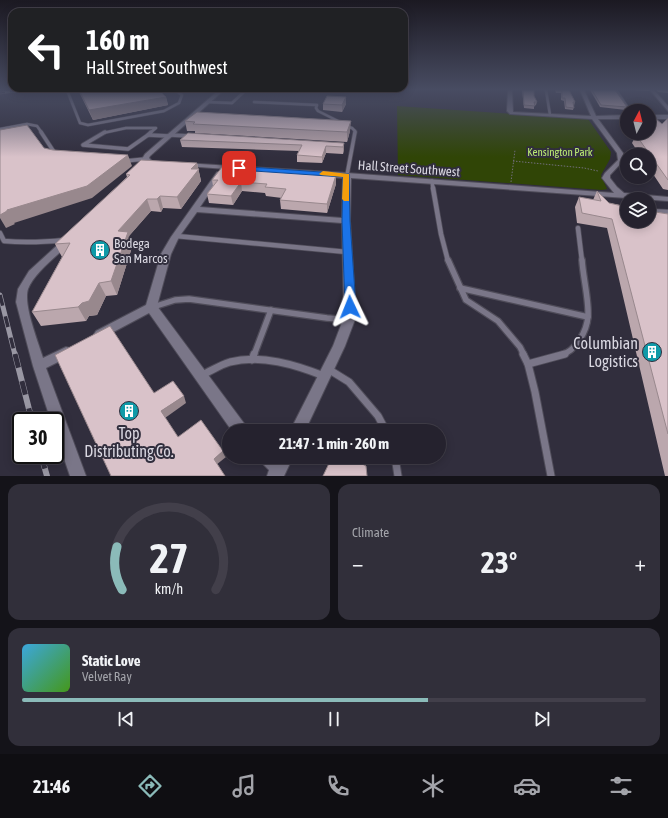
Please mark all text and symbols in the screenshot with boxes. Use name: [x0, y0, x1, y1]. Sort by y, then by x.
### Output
icon: left: [20, 24, 72, 76]
text: 160 m: [86, 24, 149, 56]
text: Hall Street Southwest: [86, 57, 228, 78]
north arrow: [620, 104, 656, 140]
map controls: [620, 104, 656, 228]
park label: Kensington Park: [527, 146, 593, 158]
button: search: [620, 148, 656, 184]
pin: [222, 151, 256, 185]
icon: arrive: [228, 157, 250, 179]
street label: Hall Street Southwest: [357, 157, 461, 180]
button: layers: [620, 192, 656, 228]
place label: Bodega San Marcos: [114, 236, 168, 266]
building icon: Bodega San Marcos: [89, 239, 111, 261]
position arrow: [329, 286, 371, 328]
place label: Columbian Logistics: [573, 334, 638, 371]
building icon: Columbian Logistics: [641, 341, 663, 363]
building icon: Top Distributing Co.: [118, 400, 140, 422]
speed limit sign: 30: [12, 412, 64, 464]
place label: Top Distributing Co.: [84, 424, 174, 461]
text: 21:47 · 1 min · 260 m: [279, 435, 389, 452]
text: Climate: [352, 525, 389, 540]
text: 27: [149, 534, 189, 582]
text: 23°: [481, 545, 517, 579]
text: −: [352, 550, 363, 576]
text: +: [635, 550, 646, 576]
text: km/h: [155, 581, 183, 597]
text: Static Love: [82, 652, 141, 669]
text: Velvet Ray: [82, 669, 132, 684]
icon: previous: [115, 708, 137, 730]
icon: pause: [323, 708, 345, 730]
icon: next: [531, 708, 553, 730]
icon: directions: [136, 772, 164, 800]
icon: music: [230, 772, 258, 800]
icon: phone: [324, 772, 352, 800]
icon: climate: [419, 772, 447, 800]
icon: car: [513, 772, 541, 800]
icon: filters: [607, 772, 635, 800]
text: 21:46: [33, 776, 70, 797]

